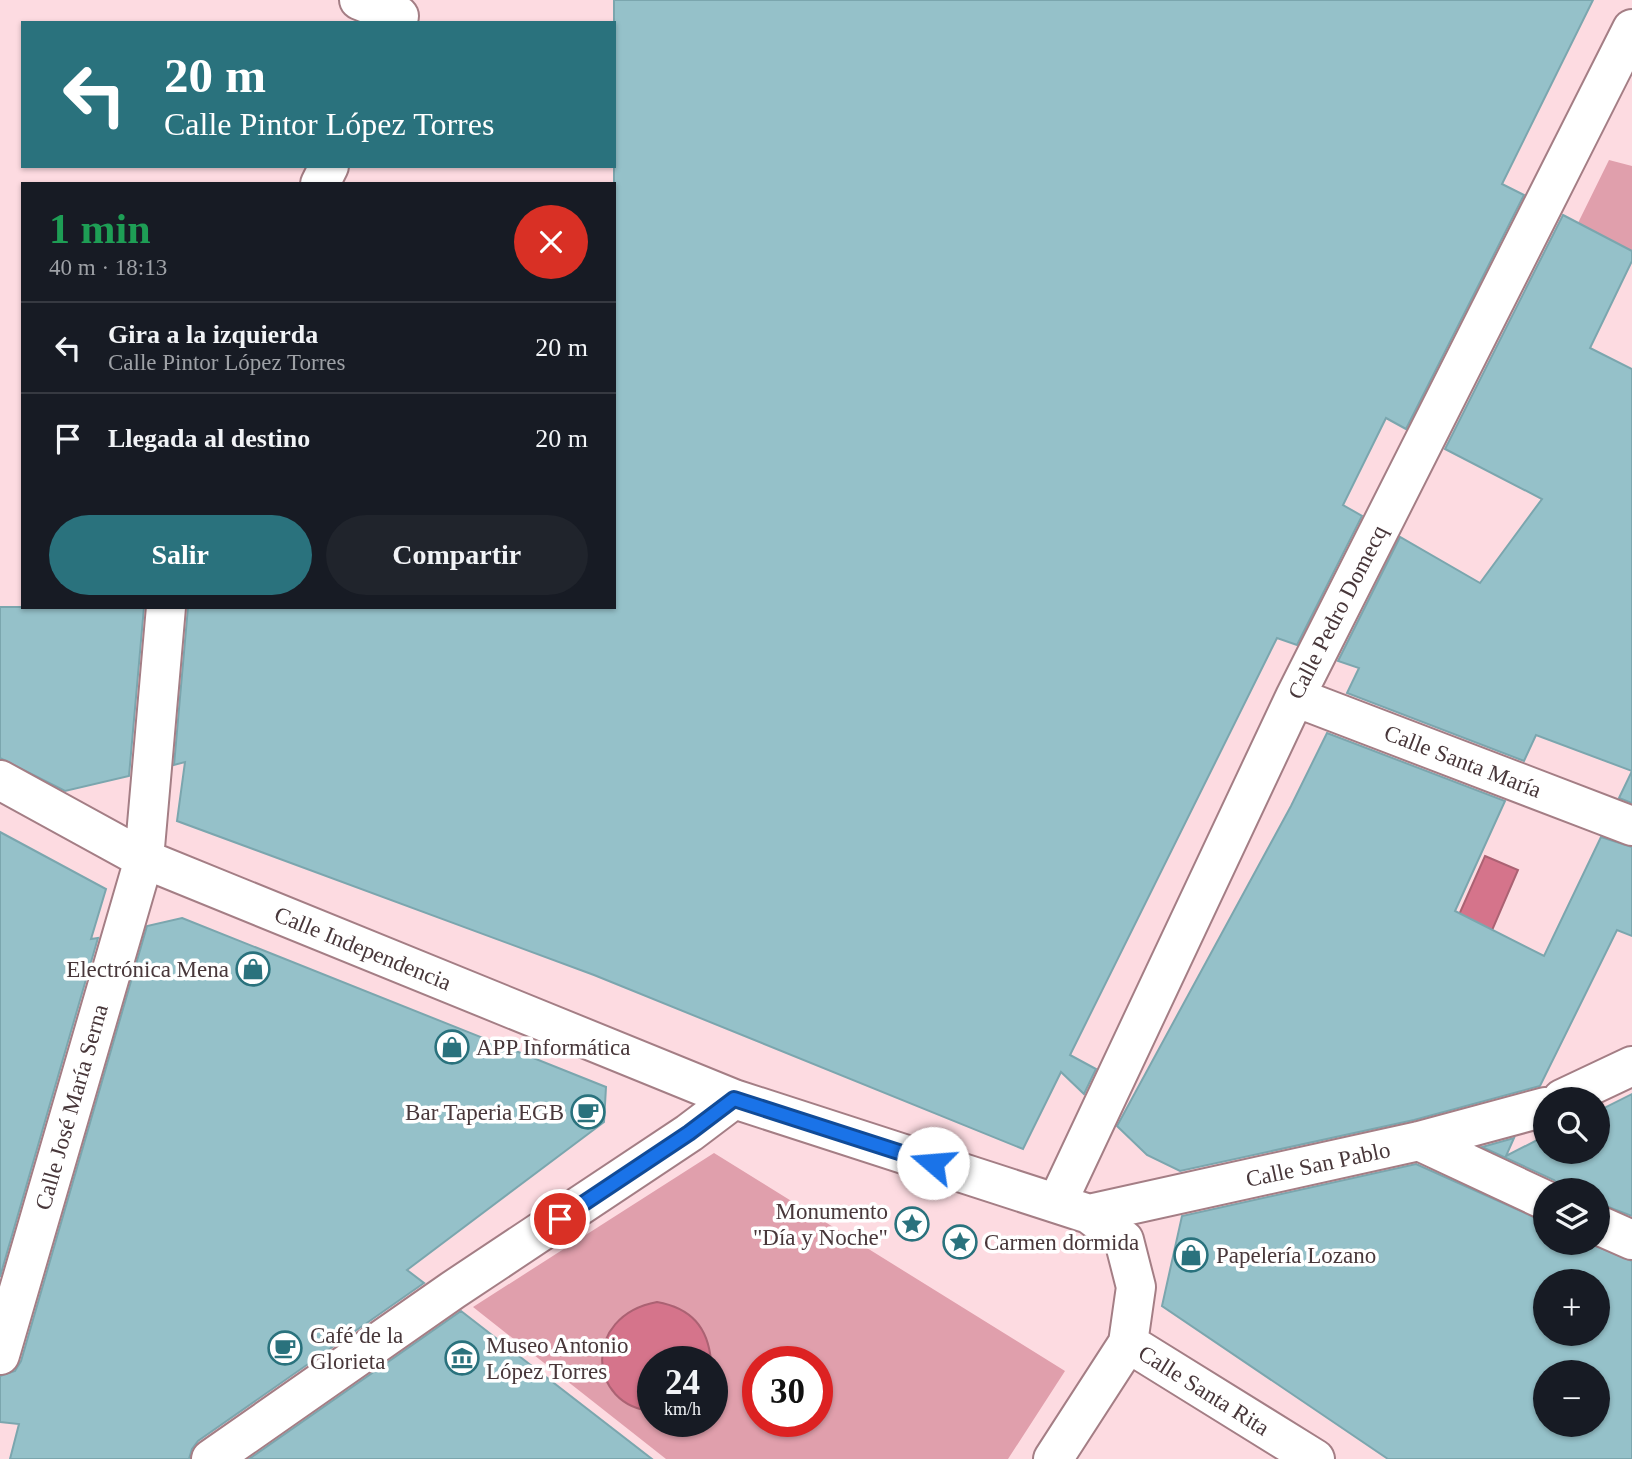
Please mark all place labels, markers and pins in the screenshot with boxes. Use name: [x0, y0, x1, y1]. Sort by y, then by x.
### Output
shop icon: Electrónica Mena: [234, 950, 272, 988]
place label: Electrónica Mena: [66, 957, 229, 982]
shop icon: APP Informática: [433, 1028, 471, 1066]
place label: APP Informática: [476, 1035, 630, 1060]
cafe icon: Bar Taperia EGB: [569, 1093, 607, 1131]
place label: Bar Taperia EGB: [405, 1100, 564, 1125]
pin: [530, 1189, 590, 1249]
place label: Monumento "Día y Noche": [753, 1199, 888, 1250]
place icon: Monumento "Día y Noche": [893, 1205, 931, 1243]
place icon: Carmen dormida: [941, 1223, 979, 1261]
place label: Carmen dormida: [984, 1230, 1139, 1255]
shop icon: Papelería Lozano: [1172, 1236, 1210, 1274]
place label: Papelería Lozano: [1216, 1243, 1376, 1268]
place label: Café de la Glorieta: [310, 1323, 403, 1374]
cafe icon: Café de la Glorieta: [266, 1329, 304, 1367]
place label: Museo Antonio López Torres: [486, 1333, 628, 1384]
museum icon: Museo Antonio López Torres: [443, 1339, 481, 1377]

